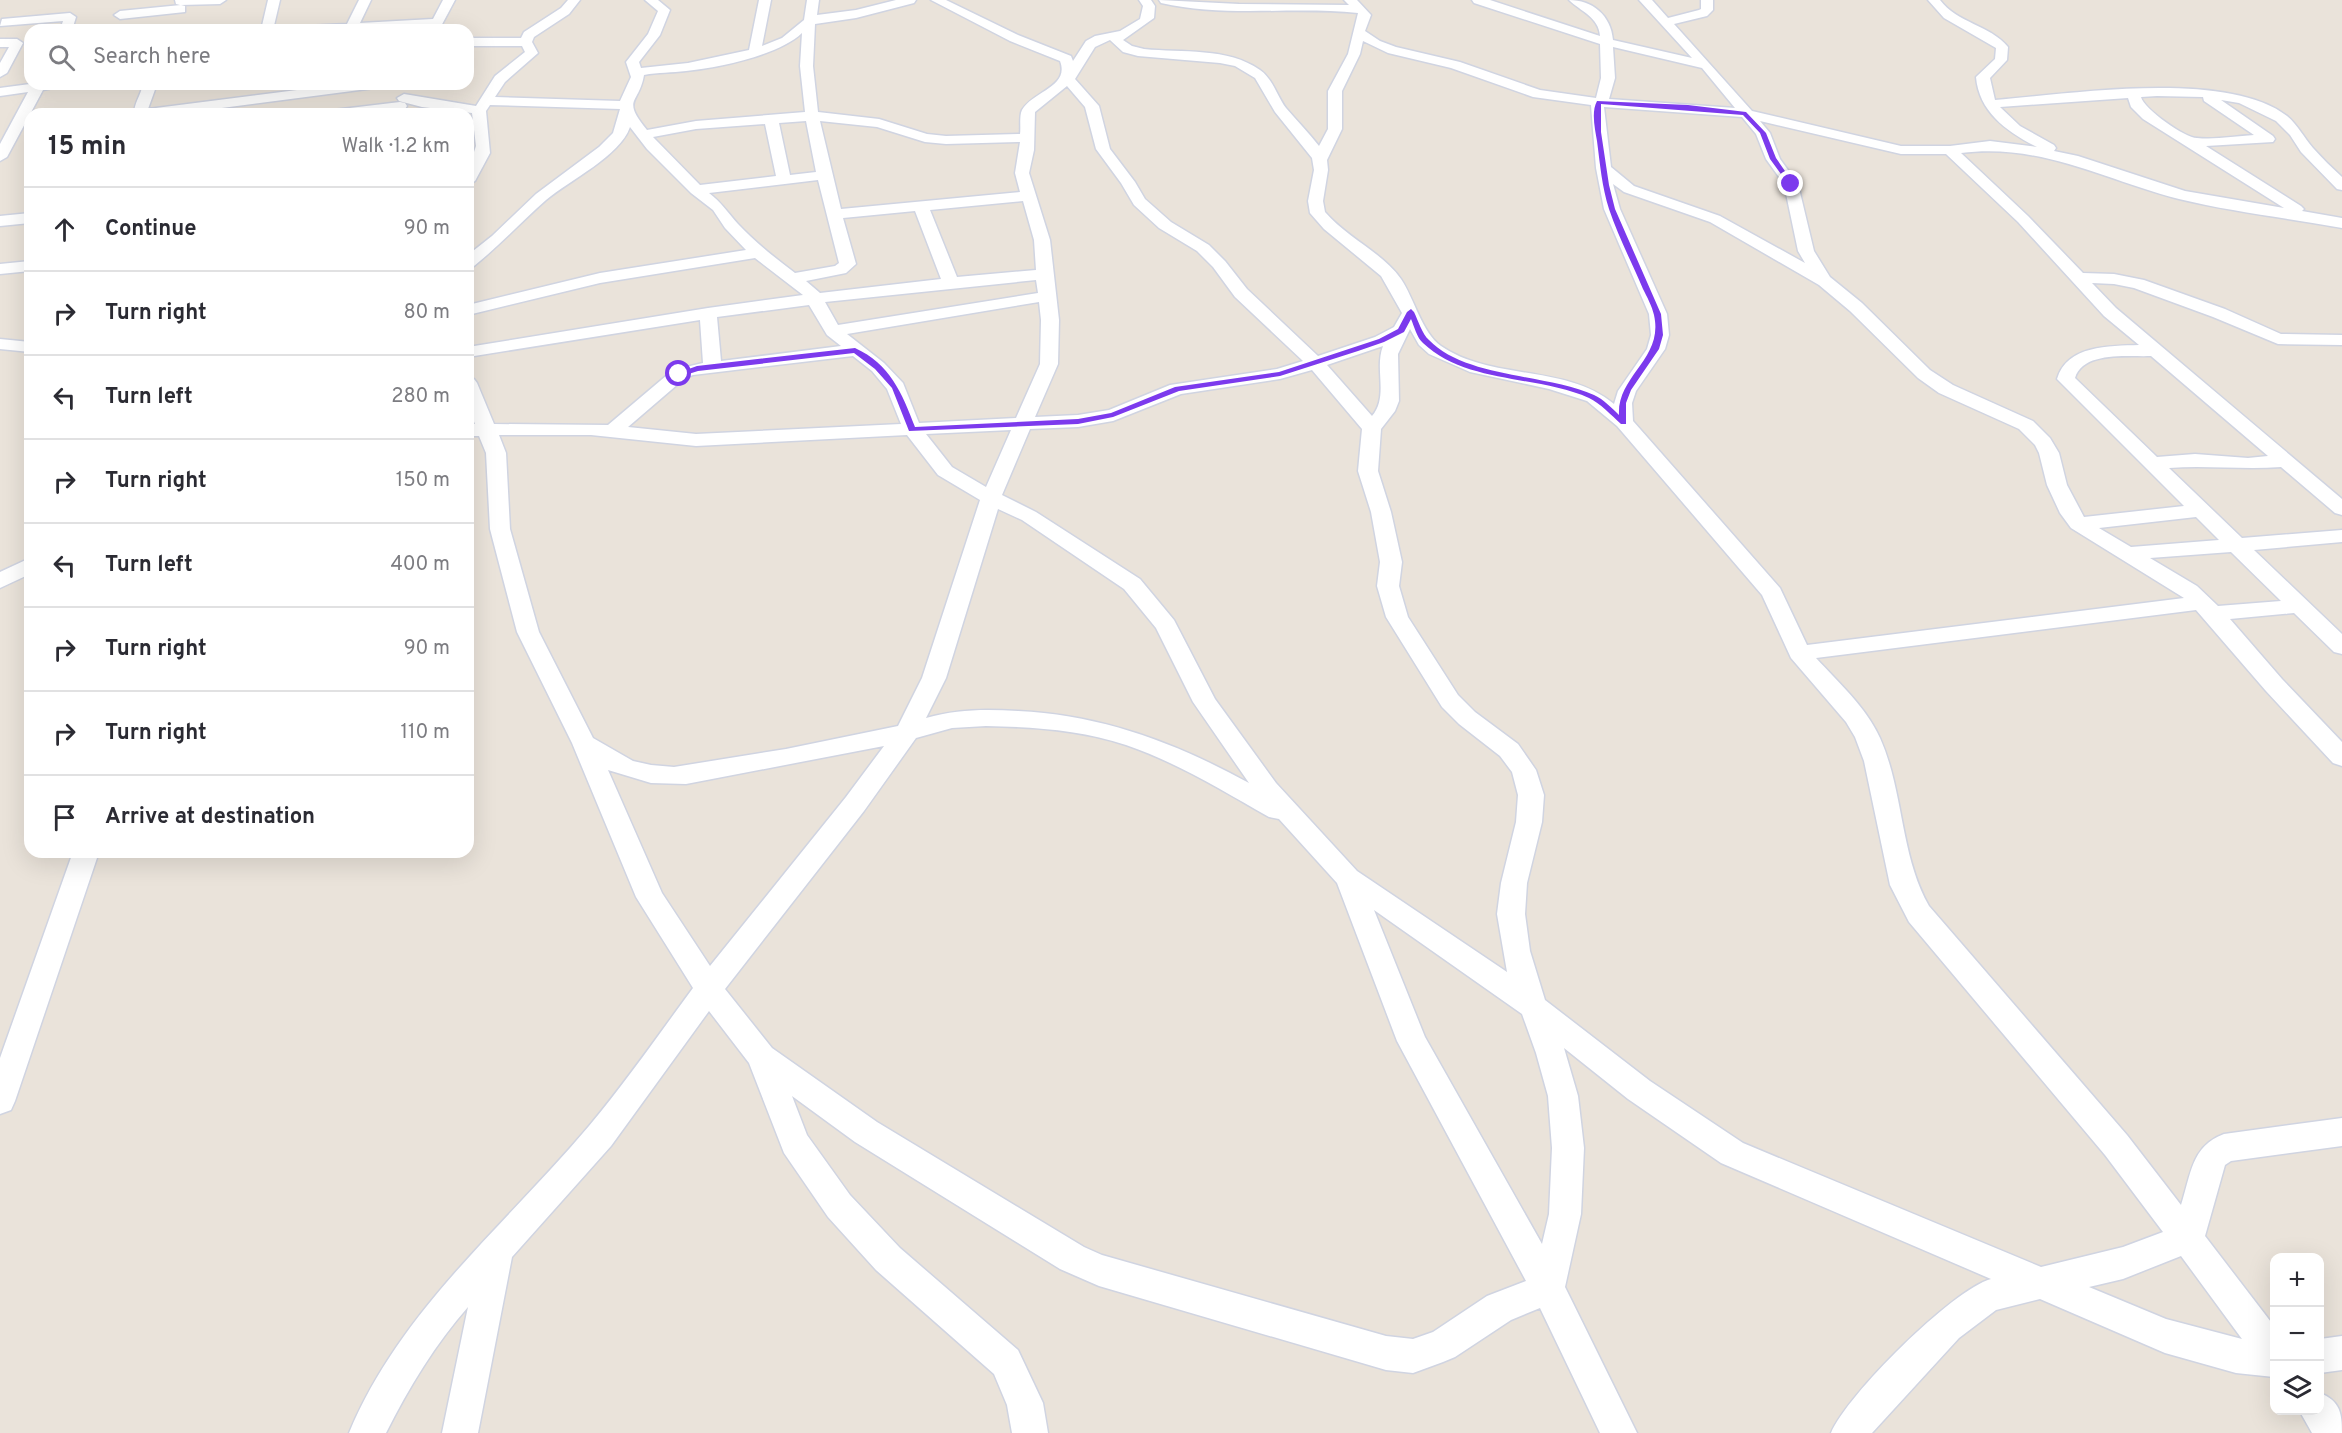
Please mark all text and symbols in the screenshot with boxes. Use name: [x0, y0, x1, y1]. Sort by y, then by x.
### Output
search box: [24, 24, 474, 90]
icon: search: [45, 41, 78, 74]
text: Search here: [93, 44, 211, 71]
text: 15 min: [48, 131, 126, 164]
text: Walk · 1.2 km: [341, 134, 450, 160]
route end: [1777, 170, 1803, 196]
icon: ahead: [48, 213, 81, 246]
text: Continue: [105, 216, 196, 243]
text: 90 m: [404, 216, 450, 242]
icon: right: [48, 297, 81, 330]
text: Turn right: [105, 300, 207, 327]
text: 80 m: [404, 300, 450, 326]
route start: [665, 360, 691, 386]
icon: left: [48, 381, 81, 414]
text: Turn left: [105, 384, 193, 411]
text: 280 m: [391, 384, 450, 410]
icon: right: [48, 465, 81, 498]
text: Turn right: [105, 468, 207, 495]
text: 150 m: [396, 468, 450, 494]
icon: left: [48, 549, 81, 582]
text: Turn left: [105, 552, 193, 579]
text: 400 m: [390, 552, 450, 578]
icon: right: [48, 633, 81, 666]
text: Turn right: [105, 636, 207, 663]
text: 90 m: [404, 636, 450, 662]
icon: right: [48, 717, 81, 750]
text: Turn right: [105, 720, 207, 747]
text: 110 m: [401, 720, 450, 746]
icon: arrive: [48, 801, 81, 834]
text: Arrive at destination: [105, 804, 315, 831]
map controls: [2270, 1253, 2324, 1415]
button: +: [2270, 1253, 2324, 1307]
button: −: [2270, 1307, 2324, 1361]
button: layers: [2270, 1361, 2324, 1415]

